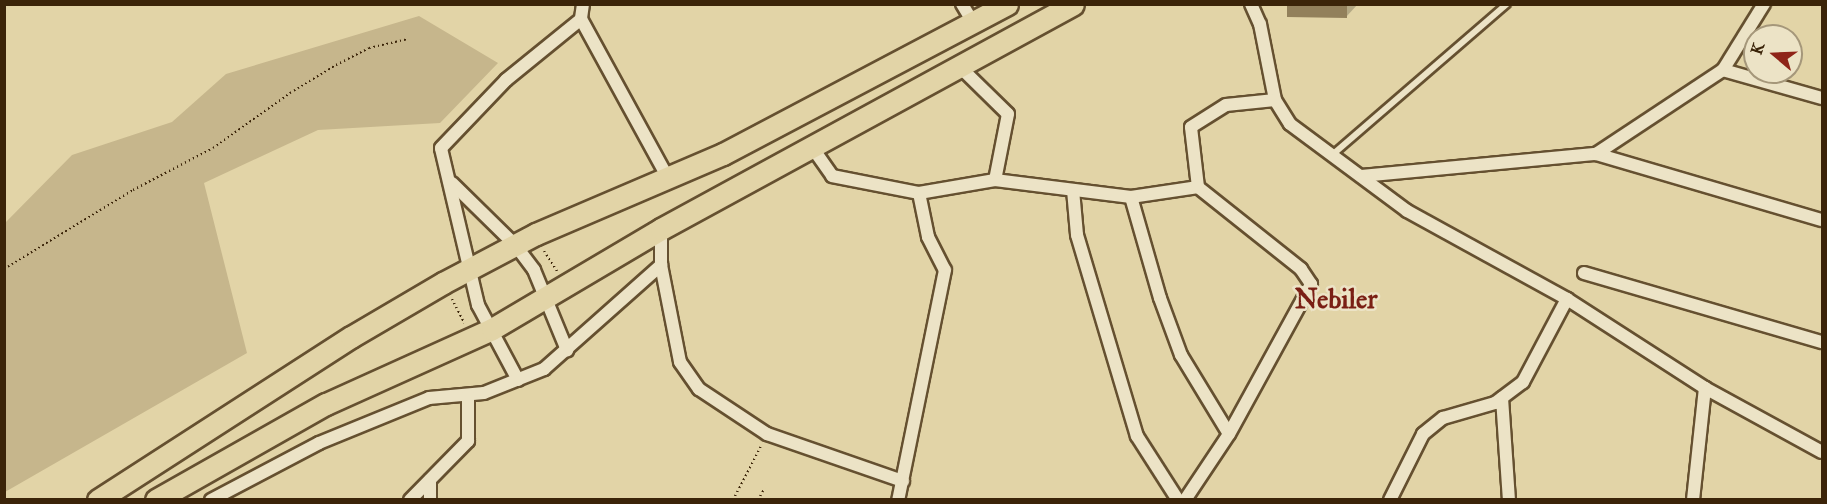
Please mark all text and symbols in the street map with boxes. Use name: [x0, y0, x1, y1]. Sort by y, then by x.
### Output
north arrow: [1743, 24, 1803, 84]
text: K: [1747, 40, 1768, 57]
district label: Nebiler: [1295, 283, 1377, 315]

